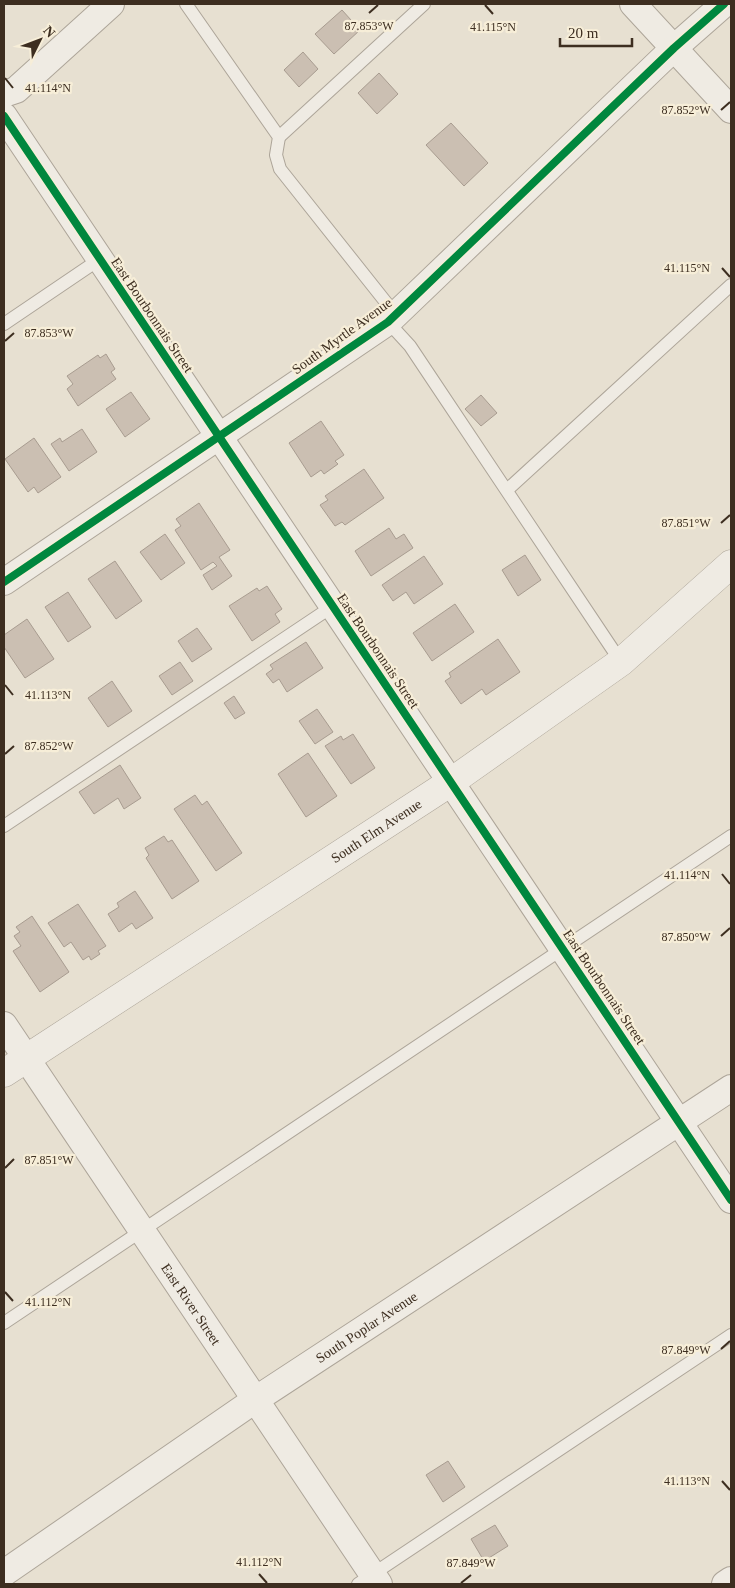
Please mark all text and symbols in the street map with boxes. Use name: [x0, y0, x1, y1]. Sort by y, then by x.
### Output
north arrow: [15, 15, 65, 65]
scale bar: [560, 15, 632, 47]
text: 87.853°W: [344, 19, 394, 33]
text: 41.115°N: [470, 20, 516, 34]
text: N: [40, 23, 58, 40]
text: 20 m: [568, 25, 599, 41]
text: 41.114°N: [25, 81, 71, 95]
text: 87.852°W: [661, 103, 711, 117]
street label: East Bourbonnais Street: [108, 255, 196, 375]
text: 41.115°N: [664, 261, 710, 275]
street label: South Myrtle Avenue: [289, 295, 395, 377]
text: 87.853°W: [24, 326, 74, 340]
text: 87.851°W: [661, 516, 711, 530]
street label: East Bourbonnais Street: [334, 591, 422, 711]
text: 41.113°N: [25, 688, 71, 702]
text: 87.852°W: [24, 739, 74, 753]
street label: South Elm Avenue: [328, 796, 424, 866]
text: 41.114°N: [664, 868, 710, 882]
street label: East Bourbonnais Street: [560, 927, 648, 1047]
text: 87.850°W: [661, 930, 711, 944]
text: 87.851°W: [24, 1153, 74, 1167]
street label: East River Street: [159, 1260, 224, 1348]
street label: South Poplar Avenue: [313, 1288, 420, 1366]
text: 41.112°N: [25, 1295, 71, 1309]
text: 87.849°W: [661, 1343, 711, 1357]
text: 41.113°N: [664, 1474, 710, 1488]
text: 41.112°N: [236, 1555, 282, 1569]
text: 87.849°W: [446, 1556, 496, 1570]

